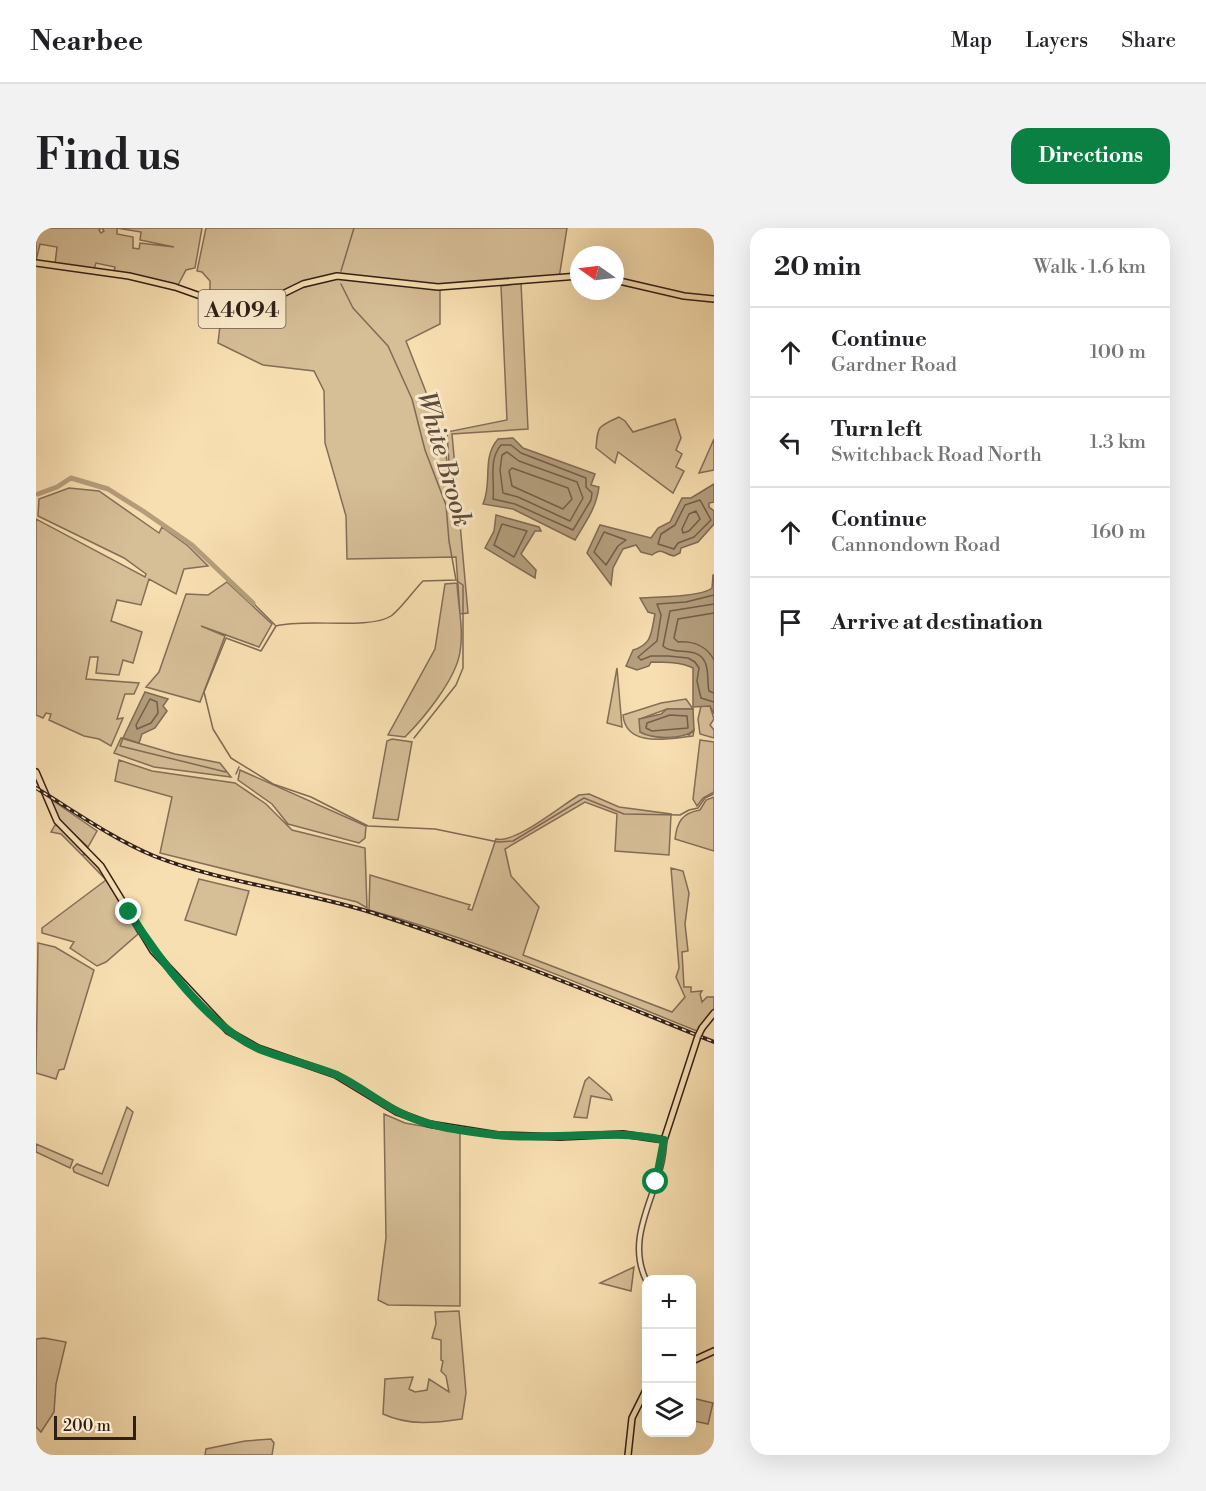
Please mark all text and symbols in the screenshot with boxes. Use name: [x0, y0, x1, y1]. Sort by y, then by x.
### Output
text: Nearbee: [30, 24, 143, 59]
text: Map: [951, 28, 992, 54]
text: Layers: [1025, 28, 1088, 54]
text: Share: [1121, 28, 1176, 54]
button: Directions: [1011, 128, 1170, 184]
text: Find us: [36, 130, 180, 183]
north arrow: [570, 246, 624, 300]
text: 20 min: [774, 251, 861, 283]
text: Walk · 1.6 km: [1033, 255, 1146, 280]
road number: A4094: [198, 290, 286, 328]
text: Continue: [831, 326, 927, 353]
icon: ahead: [774, 336, 807, 369]
text: 100 m: [1090, 340, 1146, 365]
text: Gardner Road: [831, 353, 957, 378]
water label: White Brook: [409, 388, 479, 531]
text: Turn left: [831, 416, 922, 443]
icon: left: [774, 426, 807, 459]
text: 1.3 km: [1089, 430, 1146, 455]
text: Switchback Road North: [831, 443, 1042, 468]
text: Continue: [831, 506, 927, 533]
icon: ahead: [774, 516, 807, 549]
text: 160 m: [1091, 520, 1146, 545]
text: Cannondown Road: [831, 533, 1000, 558]
icon: arrive: [774, 606, 807, 639]
text: Arrive at destination: [831, 609, 1043, 636]
route end: [115, 898, 141, 924]
route start: [642, 1168, 668, 1194]
map controls: [642, 1275, 696, 1437]
button: +: [642, 1275, 696, 1329]
button: −: [642, 1329, 696, 1383]
button: layers: [642, 1383, 696, 1437]
scale bar: [54, 1413, 136, 1440]
text: 200 m: [63, 1416, 111, 1436]

